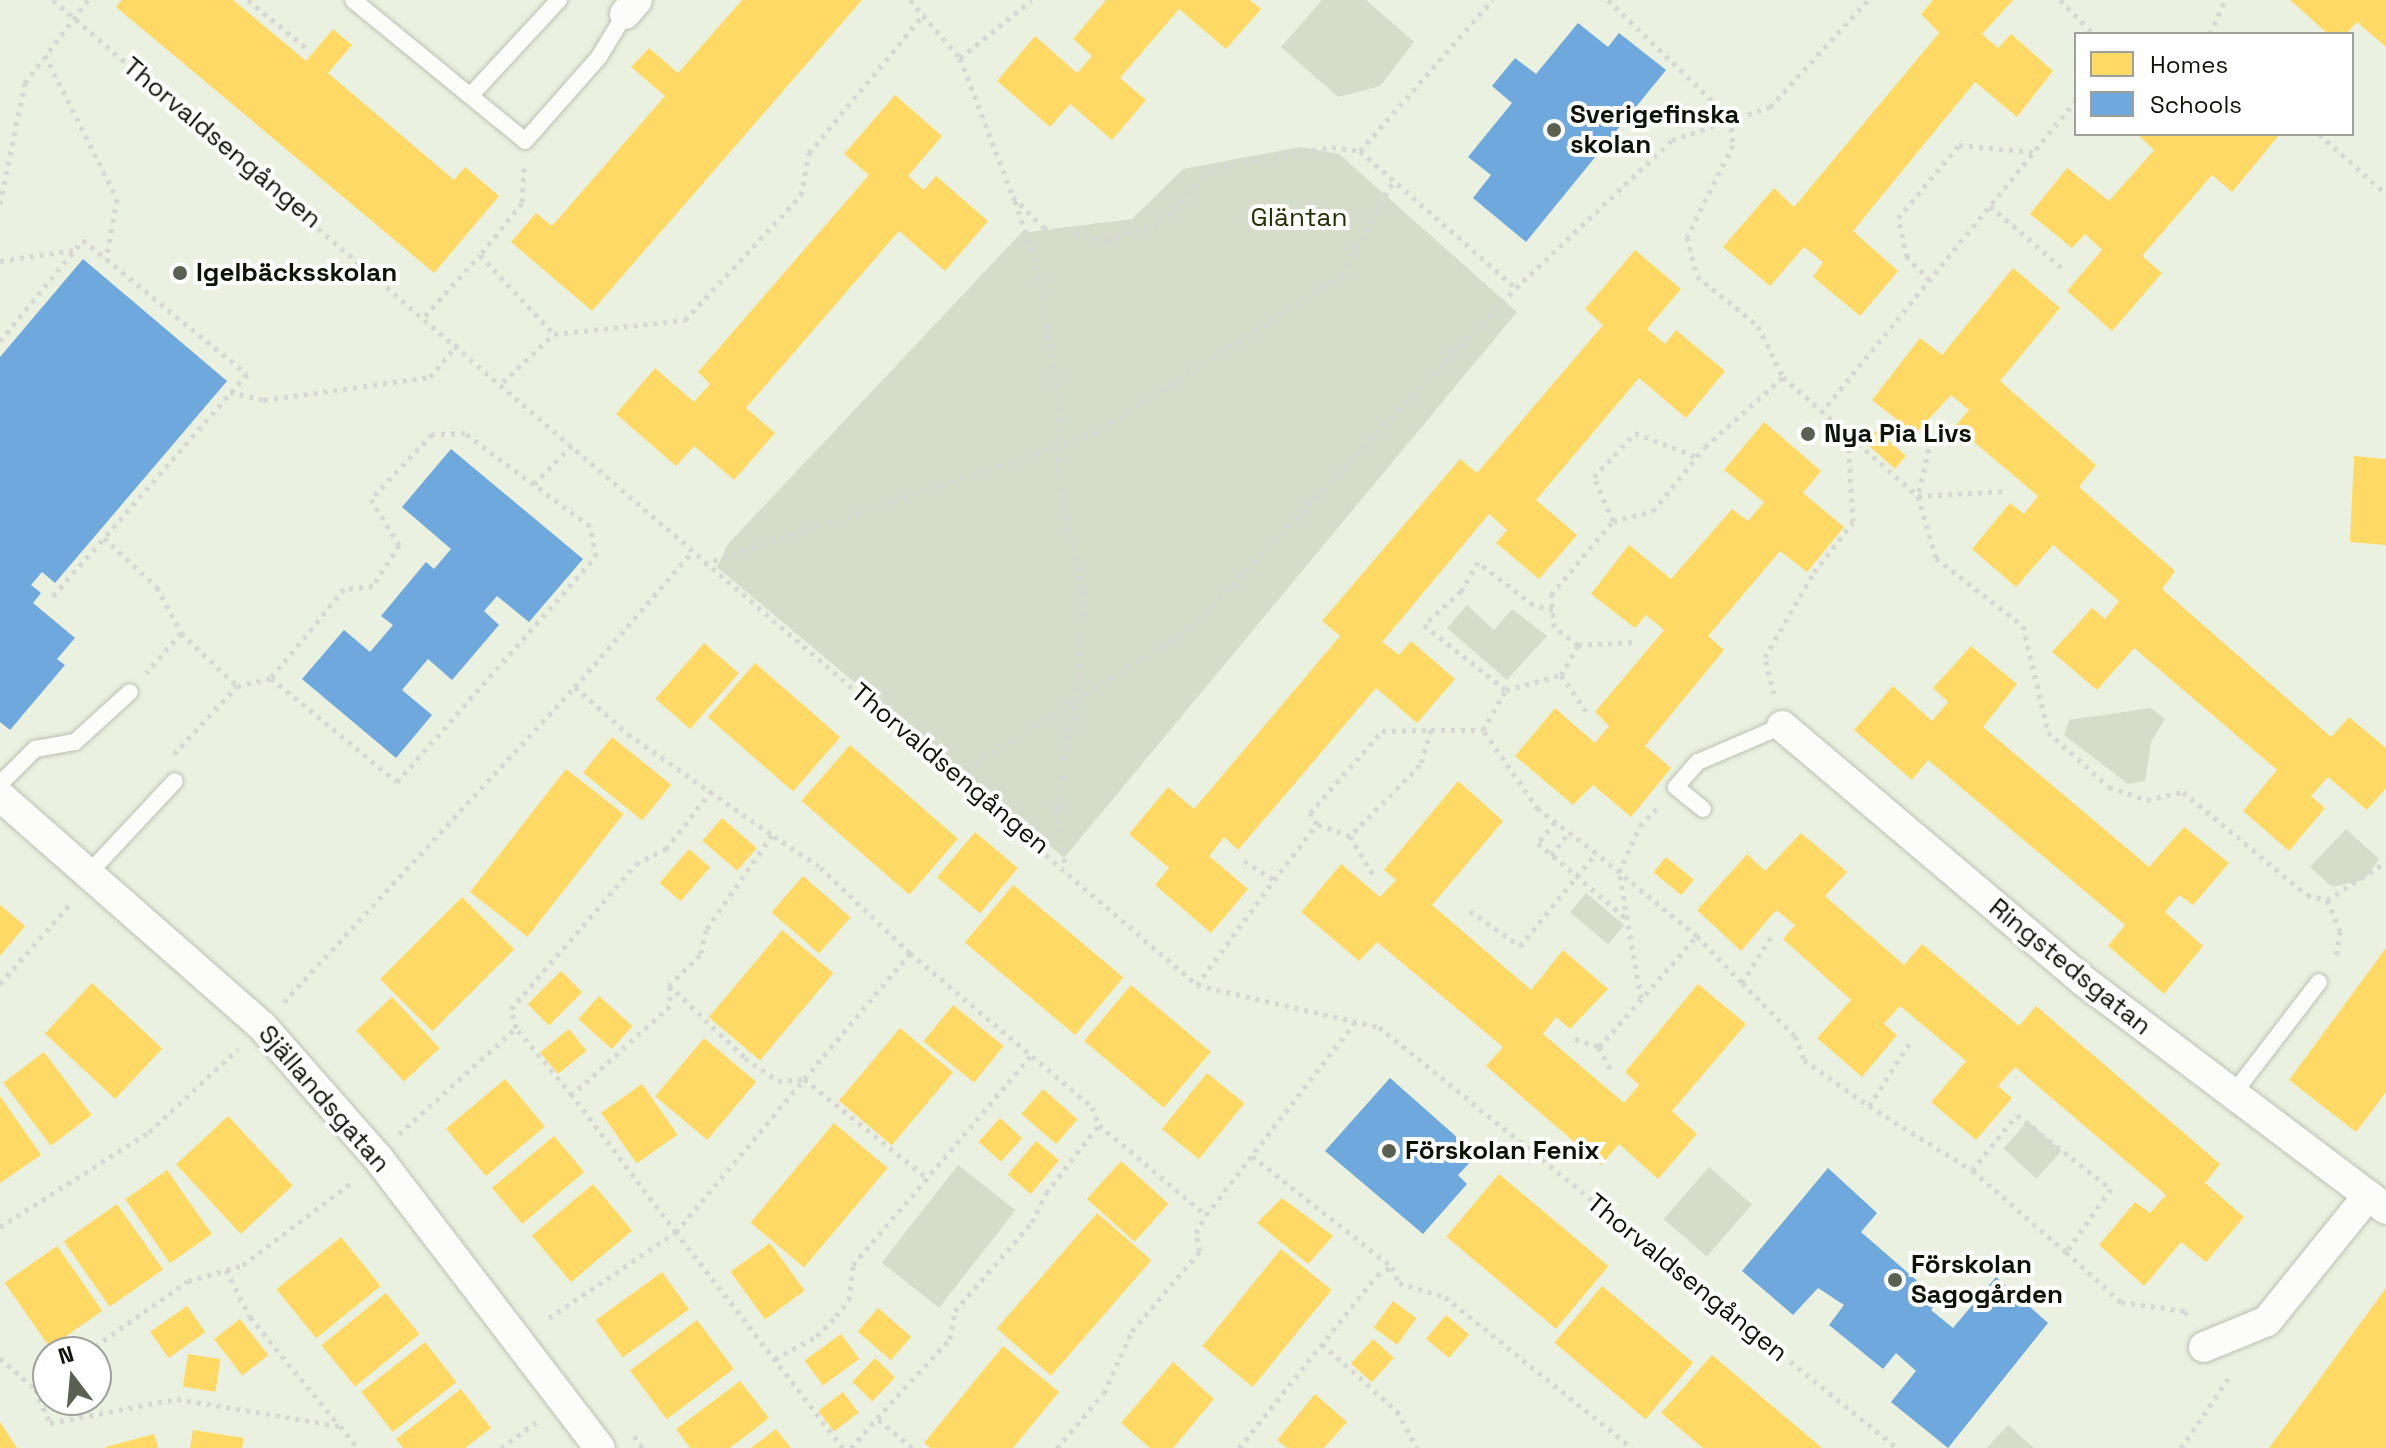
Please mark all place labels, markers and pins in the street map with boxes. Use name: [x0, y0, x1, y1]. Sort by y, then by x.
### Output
place label: Sverigefinska skolan: [1570, 99, 1740, 160]
marker: Sverigefinska skolan: [1545, 121, 1563, 139]
place label: Igelbäcksskolan: [196, 257, 397, 289]
marker: Igelbäcksskolan: [171, 264, 189, 282]
place label: Nya Pia Livs: [1824, 418, 1972, 450]
marker: Nya Pia Livs: [1799, 425, 1817, 443]
place label: Förskolan Fenix: [1405, 1135, 1600, 1167]
marker: Förskolan Fenix: [1380, 1142, 1398, 1160]
place label: Förskolan Sagogården: [1911, 1249, 2063, 1310]
marker: Förskolan Sagogården: [1886, 1271, 1904, 1289]

